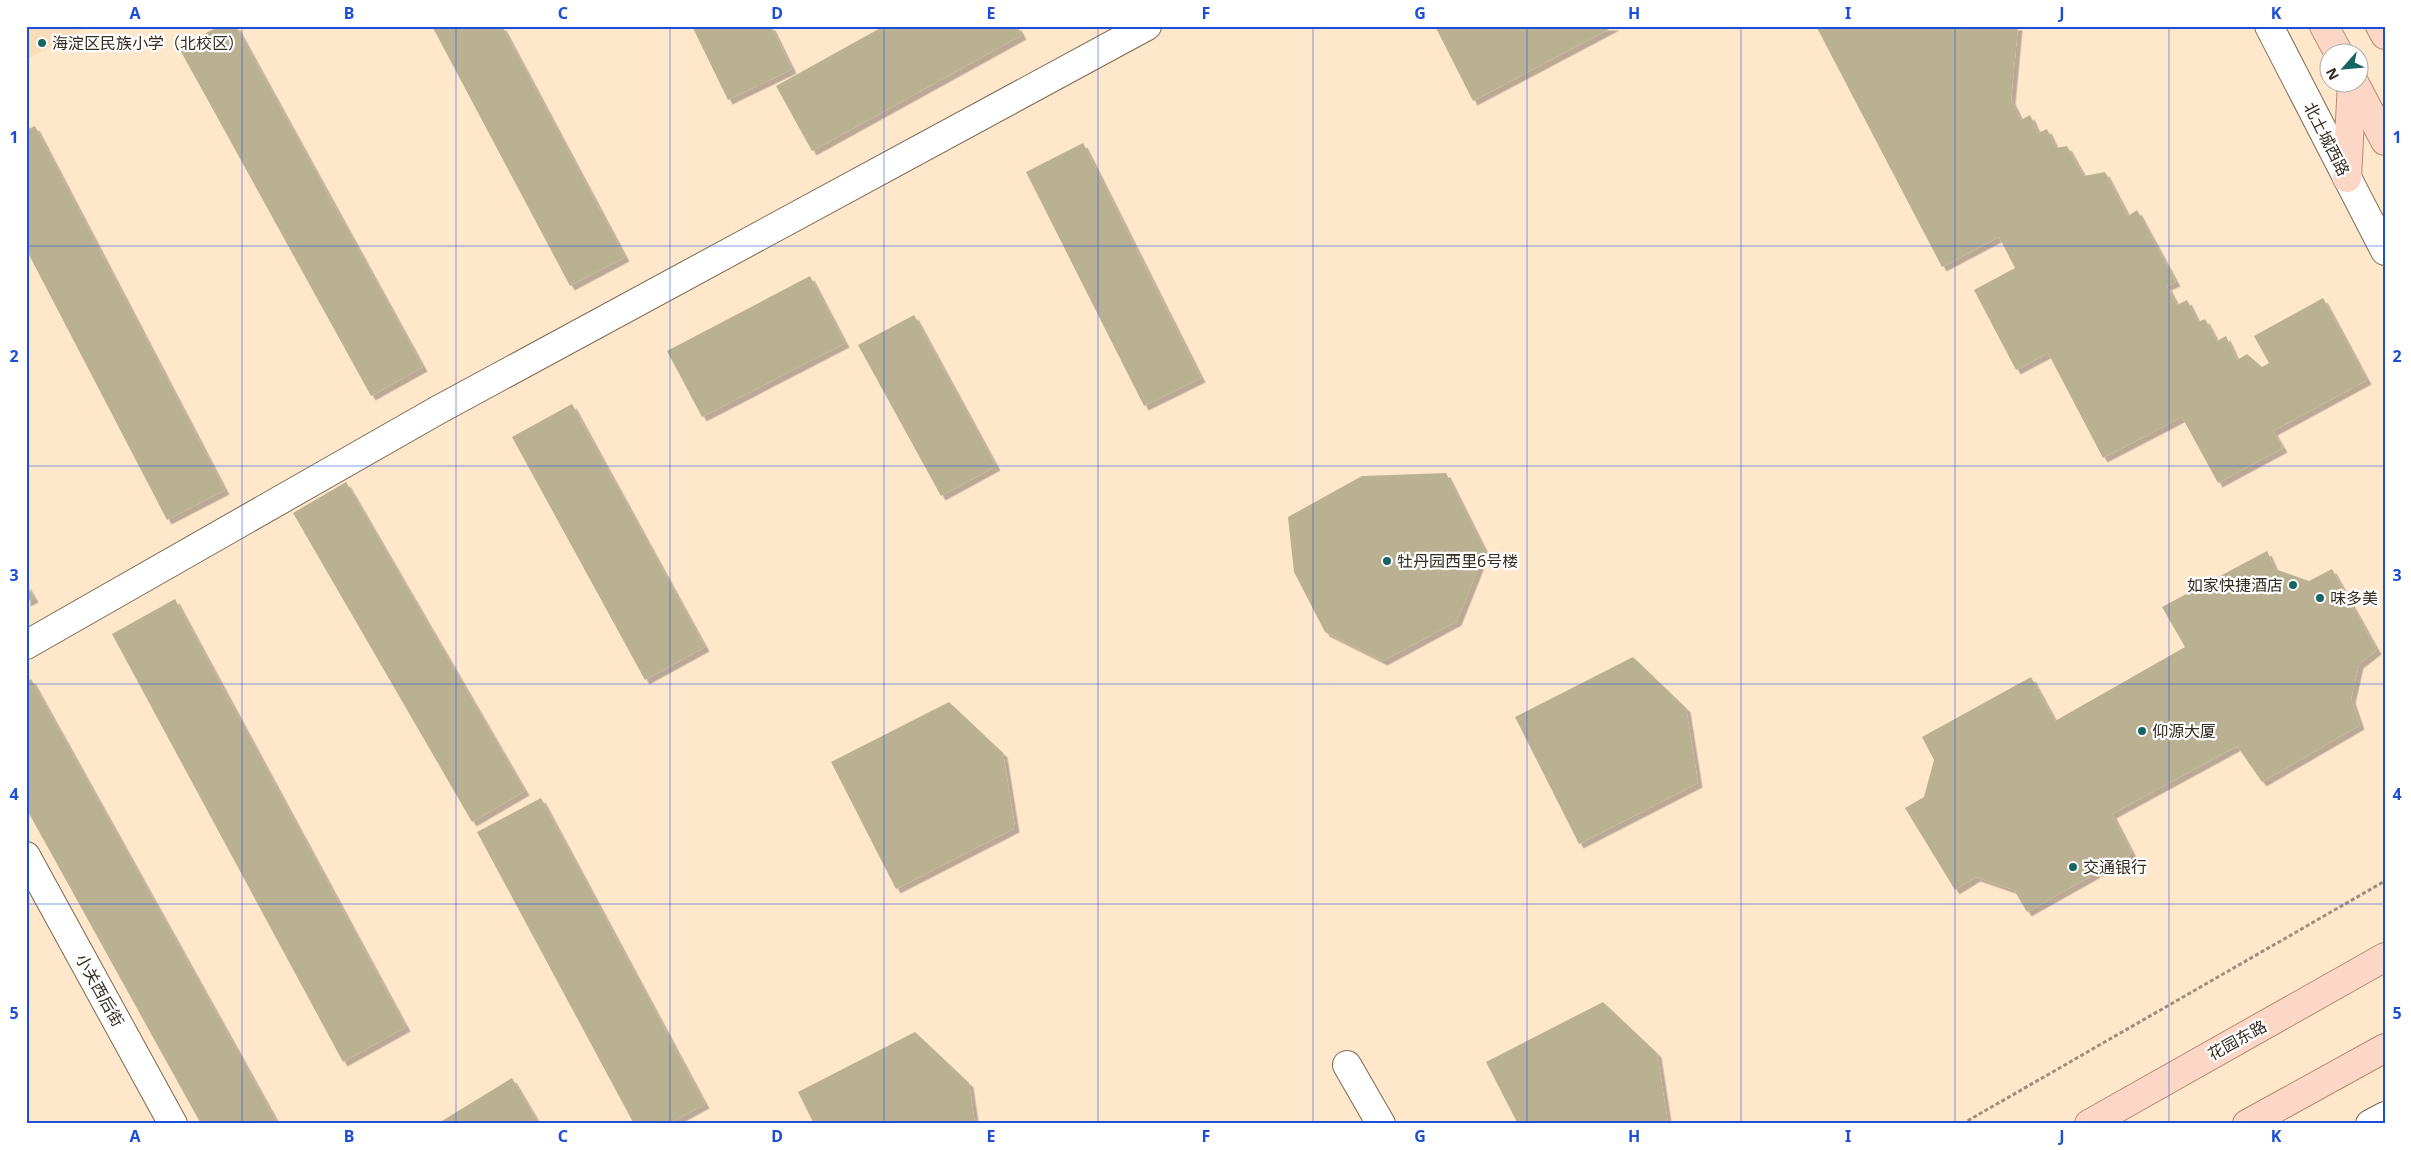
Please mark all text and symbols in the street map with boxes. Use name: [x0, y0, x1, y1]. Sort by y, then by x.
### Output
text: A: [129, 2, 141, 24]
text: B: [344, 2, 354, 24]
text: C: [558, 2, 568, 24]
text: D: [771, 2, 783, 24]
text: E: [987, 2, 996, 24]
text: F: [1202, 2, 1210, 24]
text: G: [1414, 2, 1426, 24]
text: H: [1628, 2, 1640, 24]
text: I: [1845, 2, 1851, 24]
text: J: [2057, 2, 2065, 24]
text: K: [2271, 2, 2282, 24]
place label: 海淀区民族小学（北校区）: [52, 32, 244, 54]
marker: 海淀区民族小学（北校区）: [36, 37, 48, 49]
north arrow: [2318, 42, 2368, 92]
text: N: [2321, 65, 2343, 84]
street label: 北土城西路: [2299, 98, 2355, 180]
text: 1: [9, 126, 19, 148]
text: 1: [2392, 126, 2402, 148]
text: 2: [9, 345, 19, 367]
text: 2: [2392, 345, 2402, 367]
place label: 牡丹园西里6号楼: [1397, 550, 1518, 572]
marker: 牡丹园西里6号楼: [1381, 555, 1393, 567]
text: 3: [9, 564, 19, 586]
text: 3: [2392, 564, 2402, 586]
place label: 如家快捷酒店: [2187, 574, 2283, 596]
marker: 如家快捷酒店: [2287, 579, 2299, 591]
place label: 味多美: [2330, 587, 2378, 609]
marker: 味多美: [2314, 592, 2326, 604]
place label: 仰源大厦: [2152, 720, 2216, 742]
marker: 仰源大厦: [2136, 725, 2148, 737]
text: 4: [9, 783, 19, 805]
text: 4: [2392, 783, 2402, 805]
place label: 交通银行: [2083, 856, 2147, 878]
marker: 交通银行: [2067, 861, 2079, 873]
street label: 小关西后街: [71, 950, 129, 1030]
text: 5: [9, 1002, 19, 1024]
text: 5: [2392, 1002, 2402, 1024]
street label: 花园东路: [2204, 1015, 2270, 1065]
text: A: [129, 1125, 141, 1147]
text: B: [344, 1125, 354, 1147]
text: C: [558, 1125, 568, 1147]
text: D: [771, 1125, 783, 1147]
text: E: [987, 1125, 996, 1147]
text: F: [1202, 1125, 1210, 1147]
text: G: [1414, 1125, 1426, 1147]
text: H: [1628, 1125, 1640, 1147]
text: I: [1845, 1125, 1851, 1147]
text: J: [2057, 1125, 2065, 1147]
text: K: [2271, 1125, 2282, 1147]

